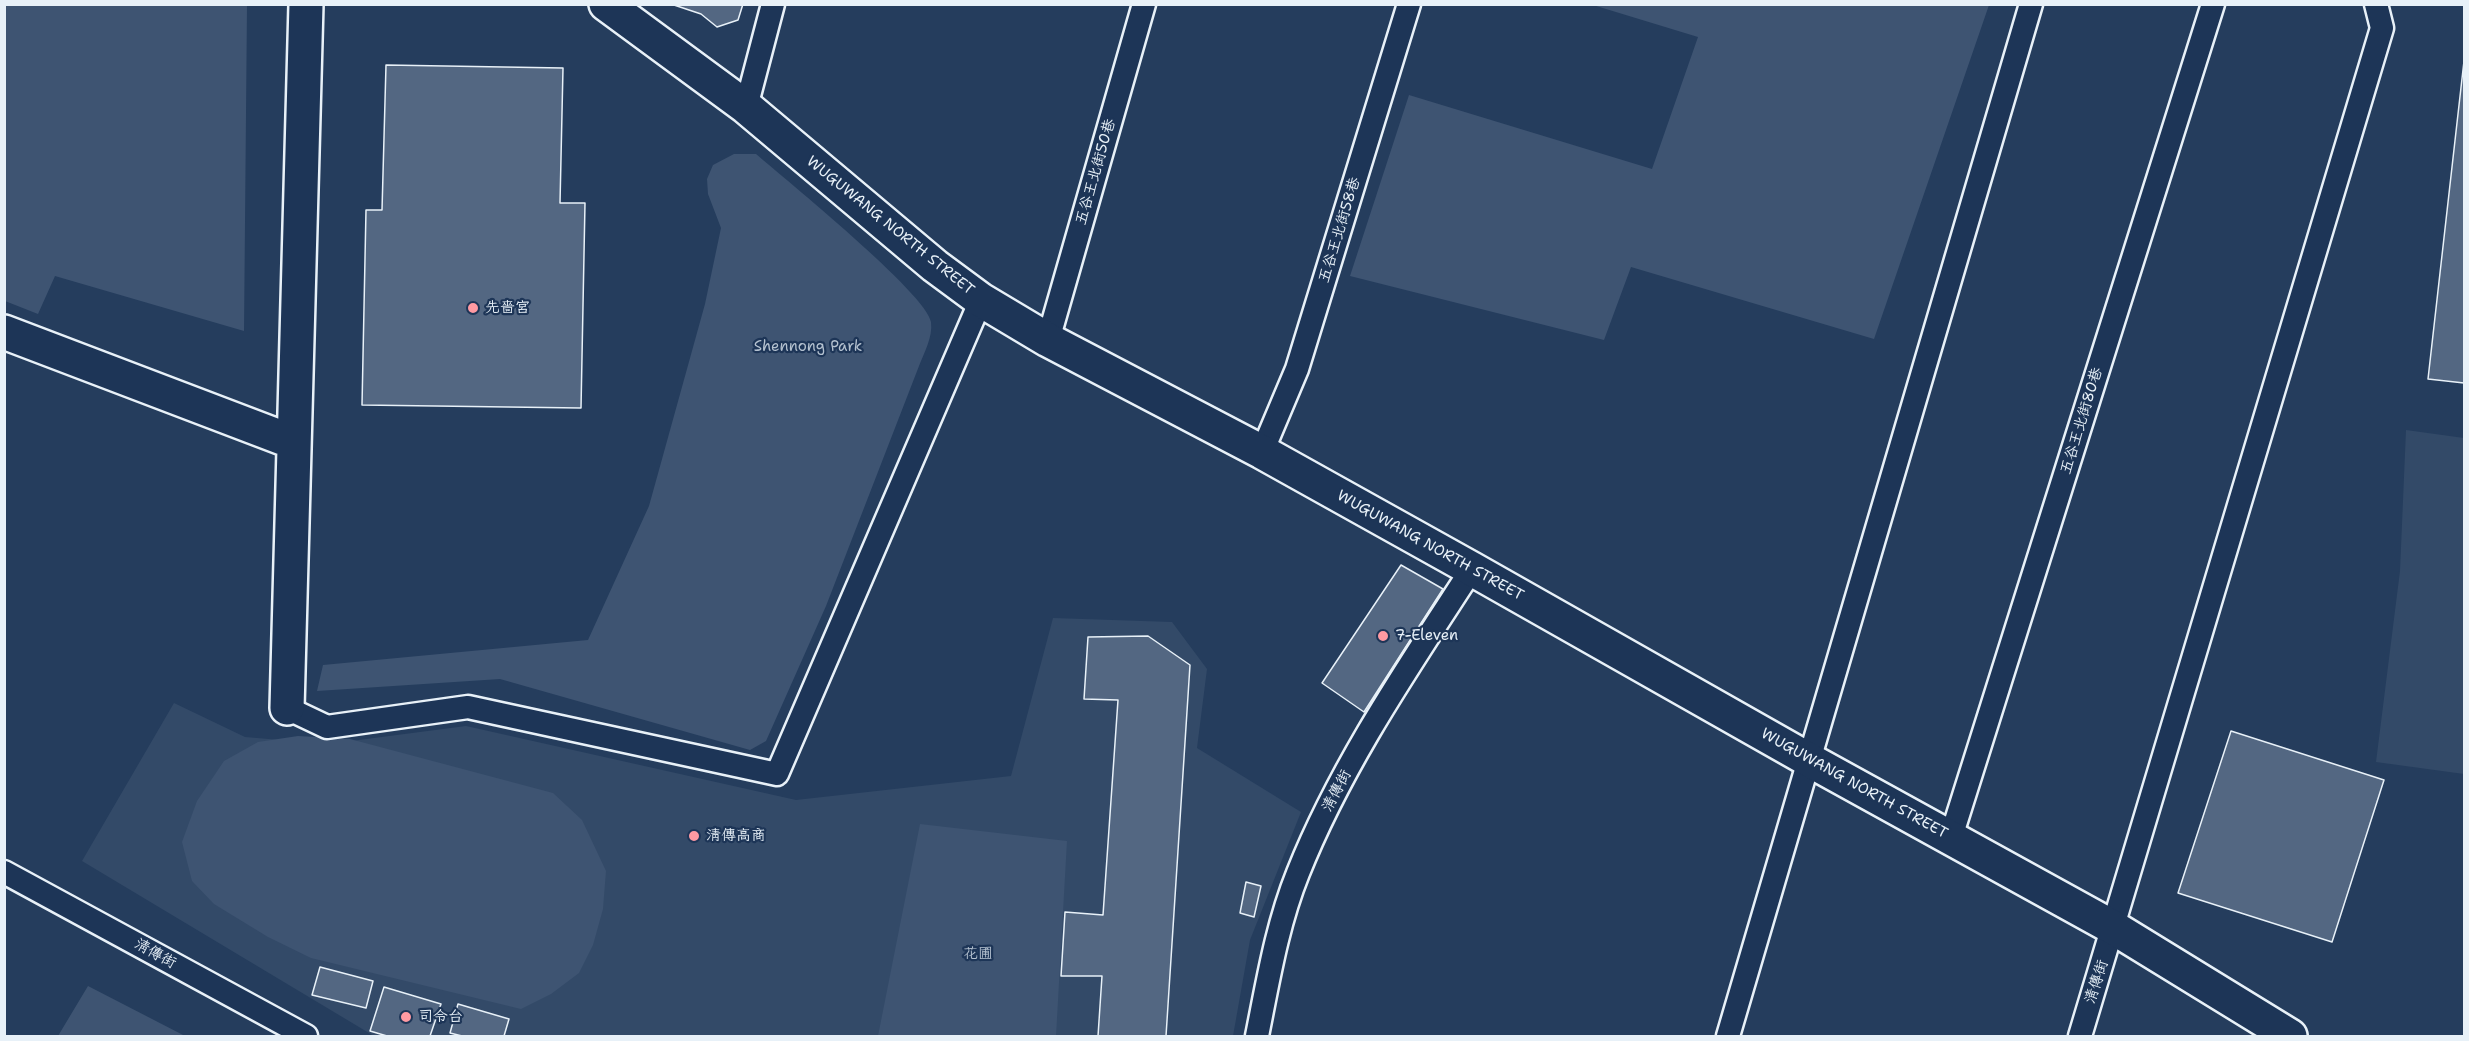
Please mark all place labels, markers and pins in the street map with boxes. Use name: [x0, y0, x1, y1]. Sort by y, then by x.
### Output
place label: 先嗇宮: [485, 299, 530, 317]
marker: 先嗇宮: [466, 301, 480, 315]
place label: 7-Eleven: [1395, 627, 1458, 645]
marker: 7-Eleven: [1376, 629, 1390, 643]
place label: 清傳高商: [706, 827, 766, 845]
marker: 清傳高商: [687, 829, 701, 843]
place label: 司令台: [418, 1008, 463, 1026]
marker: 司令台: [399, 1010, 413, 1024]

